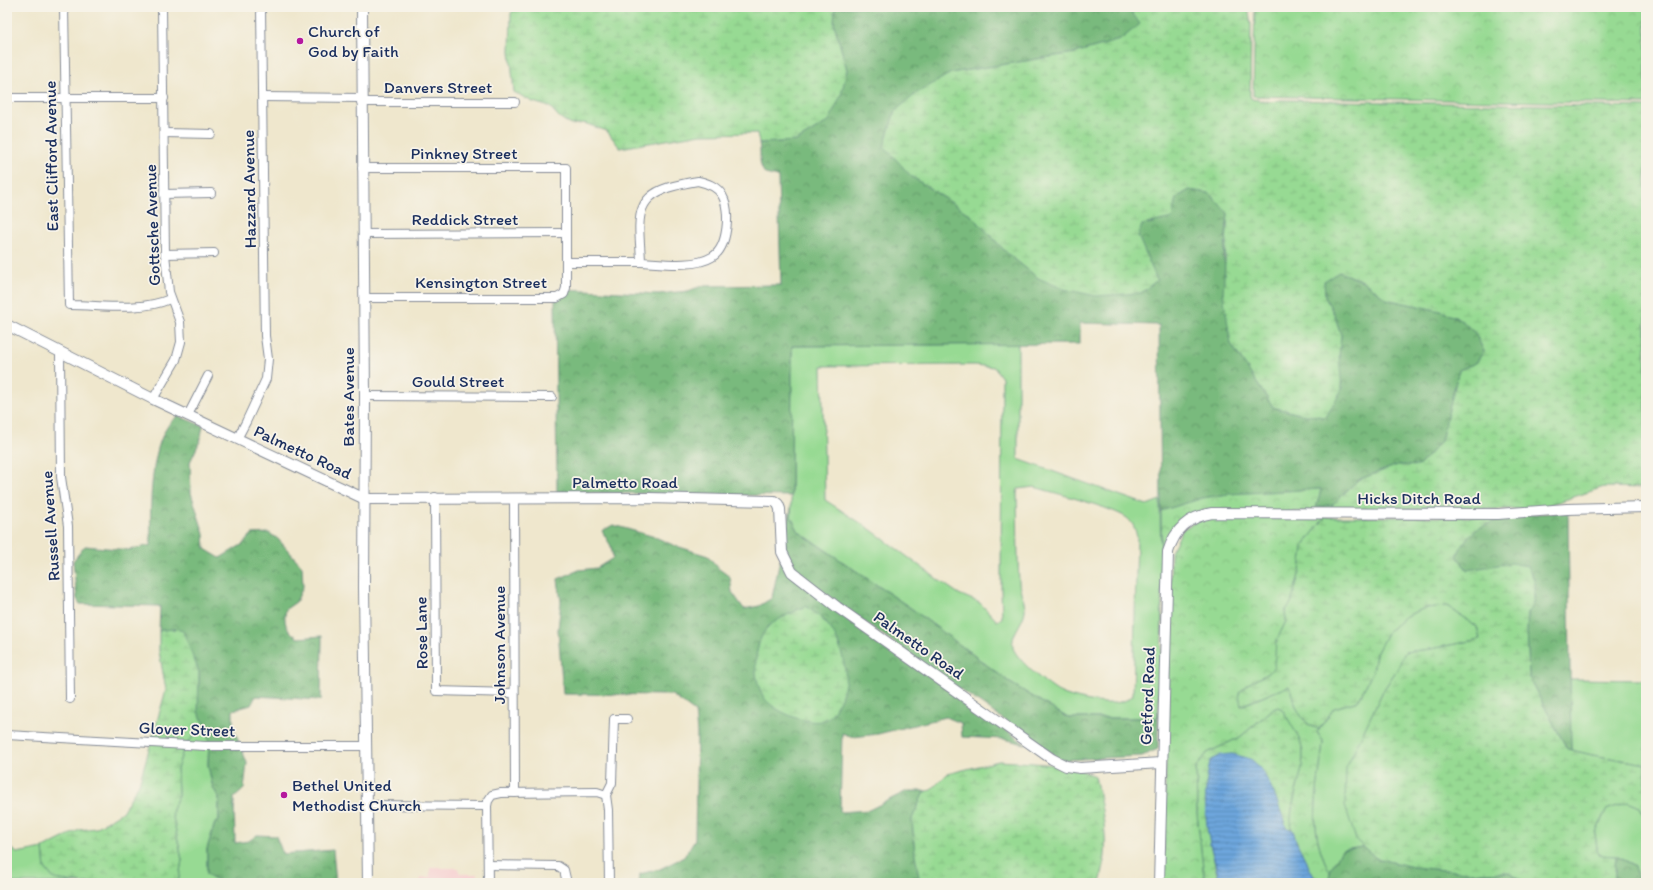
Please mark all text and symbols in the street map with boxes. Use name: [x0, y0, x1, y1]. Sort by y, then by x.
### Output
place label: Church of God by Faith: [308, 21, 399, 61]
marker: Church of God by Faith: [295, 36, 305, 46]
street label: Danvers Street: [383, 77, 493, 97]
street label: East Clifford Avenue: [40, 80, 62, 232]
street label: Hazzard Avenue: [238, 130, 260, 248]
street label: Pinkney Street: [410, 143, 518, 163]
street label: Gottsche Avenue: [140, 164, 164, 286]
street label: Reddick Street: [412, 209, 518, 229]
street label: Kensington Street: [415, 272, 547, 292]
street label: Bates Avenue: [338, 347, 358, 447]
street label: Gould Street: [412, 371, 505, 391]
street label: Palmetto Road: [251, 421, 356, 484]
street label: Russell Avenue: [36, 470, 64, 582]
street label: Palmetto Road: [572, 472, 678, 492]
street label: Hicks Ditch Road: [1357, 488, 1481, 508]
street label: Johnson Avenue: [489, 586, 509, 704]
street label: Rose Lane: [410, 596, 432, 670]
street label: Palmetto Road: [870, 606, 969, 684]
street label: Getford Road: [1135, 647, 1159, 745]
street label: Glover Street: [138, 717, 236, 741]
place label: Bethel United Methodist Church: [292, 775, 421, 815]
marker: Bethel United Methodist Church: [279, 790, 289, 800]

